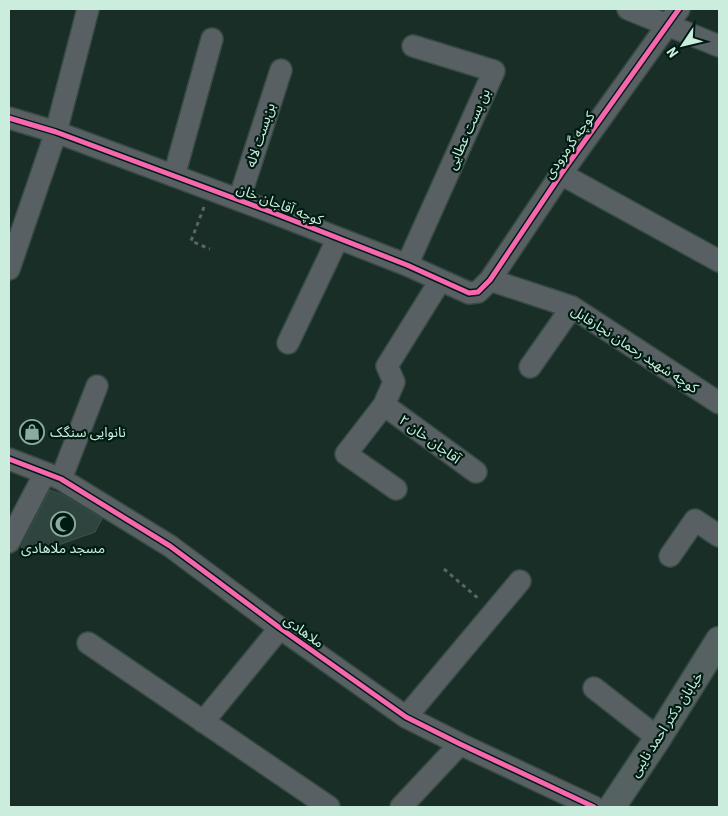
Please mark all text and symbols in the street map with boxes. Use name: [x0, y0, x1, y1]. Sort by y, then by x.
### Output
north arrow: [658, 20, 708, 70]
text: N: [663, 44, 681, 61]
street label: بن بست عطایی: [443, 86, 494, 172]
street label: بن‌بست لاله: [242, 101, 279, 170]
street label: کوچه گرمرودی: [540, 108, 600, 183]
street label: کوچه آقاجان خان: [234, 180, 326, 230]
street label: کوچه شهید رحمان نجارقابل: [567, 302, 702, 398]
street label: آقاجان خان ۲: [396, 411, 465, 468]
shop icon: نانوایی سنگک: [19, 419, 45, 445]
place label: نانوایی سنگک: [50, 424, 126, 441]
mosque icon: مسجد ملاهادی: [50, 511, 76, 537]
place label: مسجد ملاهادی: [21, 540, 105, 557]
street label: ملاهادی: [280, 611, 327, 652]
street label: خیابان دکتر احمد نایبی: [626, 668, 707, 780]

